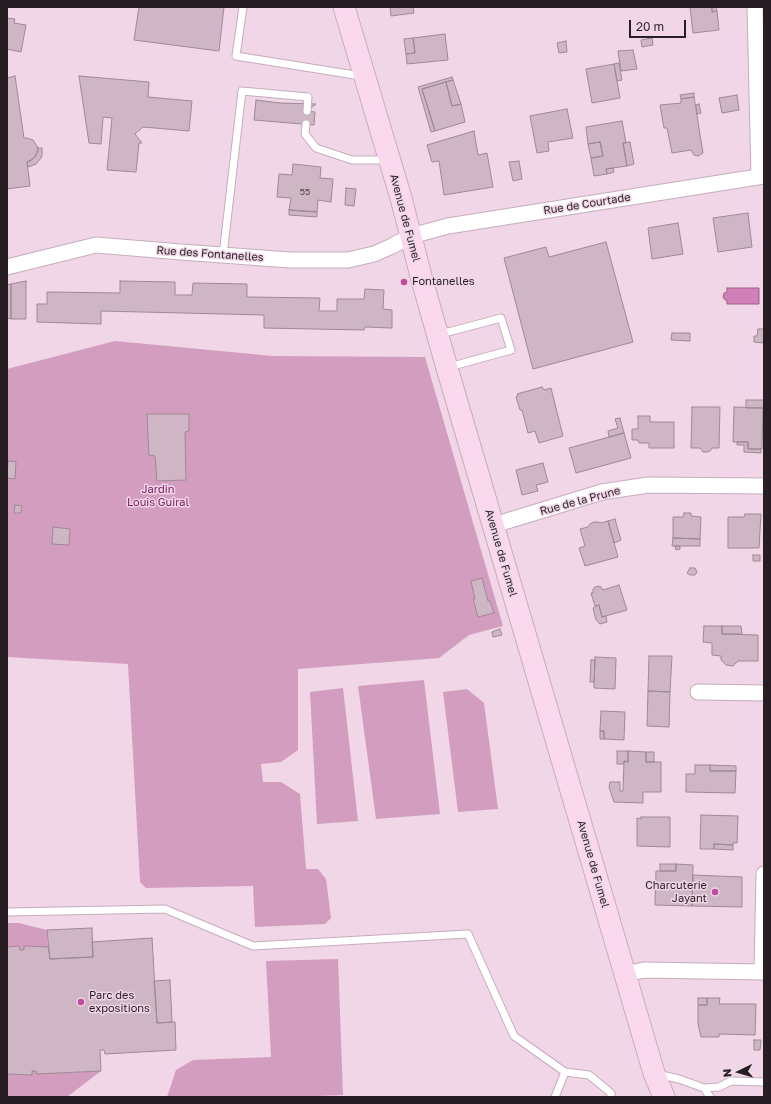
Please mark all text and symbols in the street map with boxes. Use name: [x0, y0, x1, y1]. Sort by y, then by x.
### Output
scale bar: [631, 12, 688, 38]
text: 20 m: [636, 19, 664, 34]
street label: Avenue de Fumel: [387, 173, 423, 263]
house number: 55: [300, 187, 310, 197]
street label: Rue de Courtade: [543, 191, 631, 217]
street label: Rue des Fontanelles: [156, 244, 264, 264]
place label: Fontanelles: [412, 275, 475, 289]
marker: Fontanelles: [399, 277, 409, 287]
park label: Jardin Louis Guiral: [127, 483, 189, 509]
street label: Rue de la Prune: [538, 484, 622, 518]
street label: Avenue de Fumel: [482, 508, 520, 598]
street label: Avenue de Fumel: [574, 819, 612, 909]
place label: Charcuterie Jayant: [645, 879, 707, 905]
marker: Charcuterie Jayant: [710, 887, 720, 897]
place label: Parc des expositions: [89, 989, 150, 1015]
marker: Parc des expositions: [76, 997, 86, 1007]
north arrow: [719, 1052, 759, 1092]
text: N: [720, 1068, 733, 1078]

